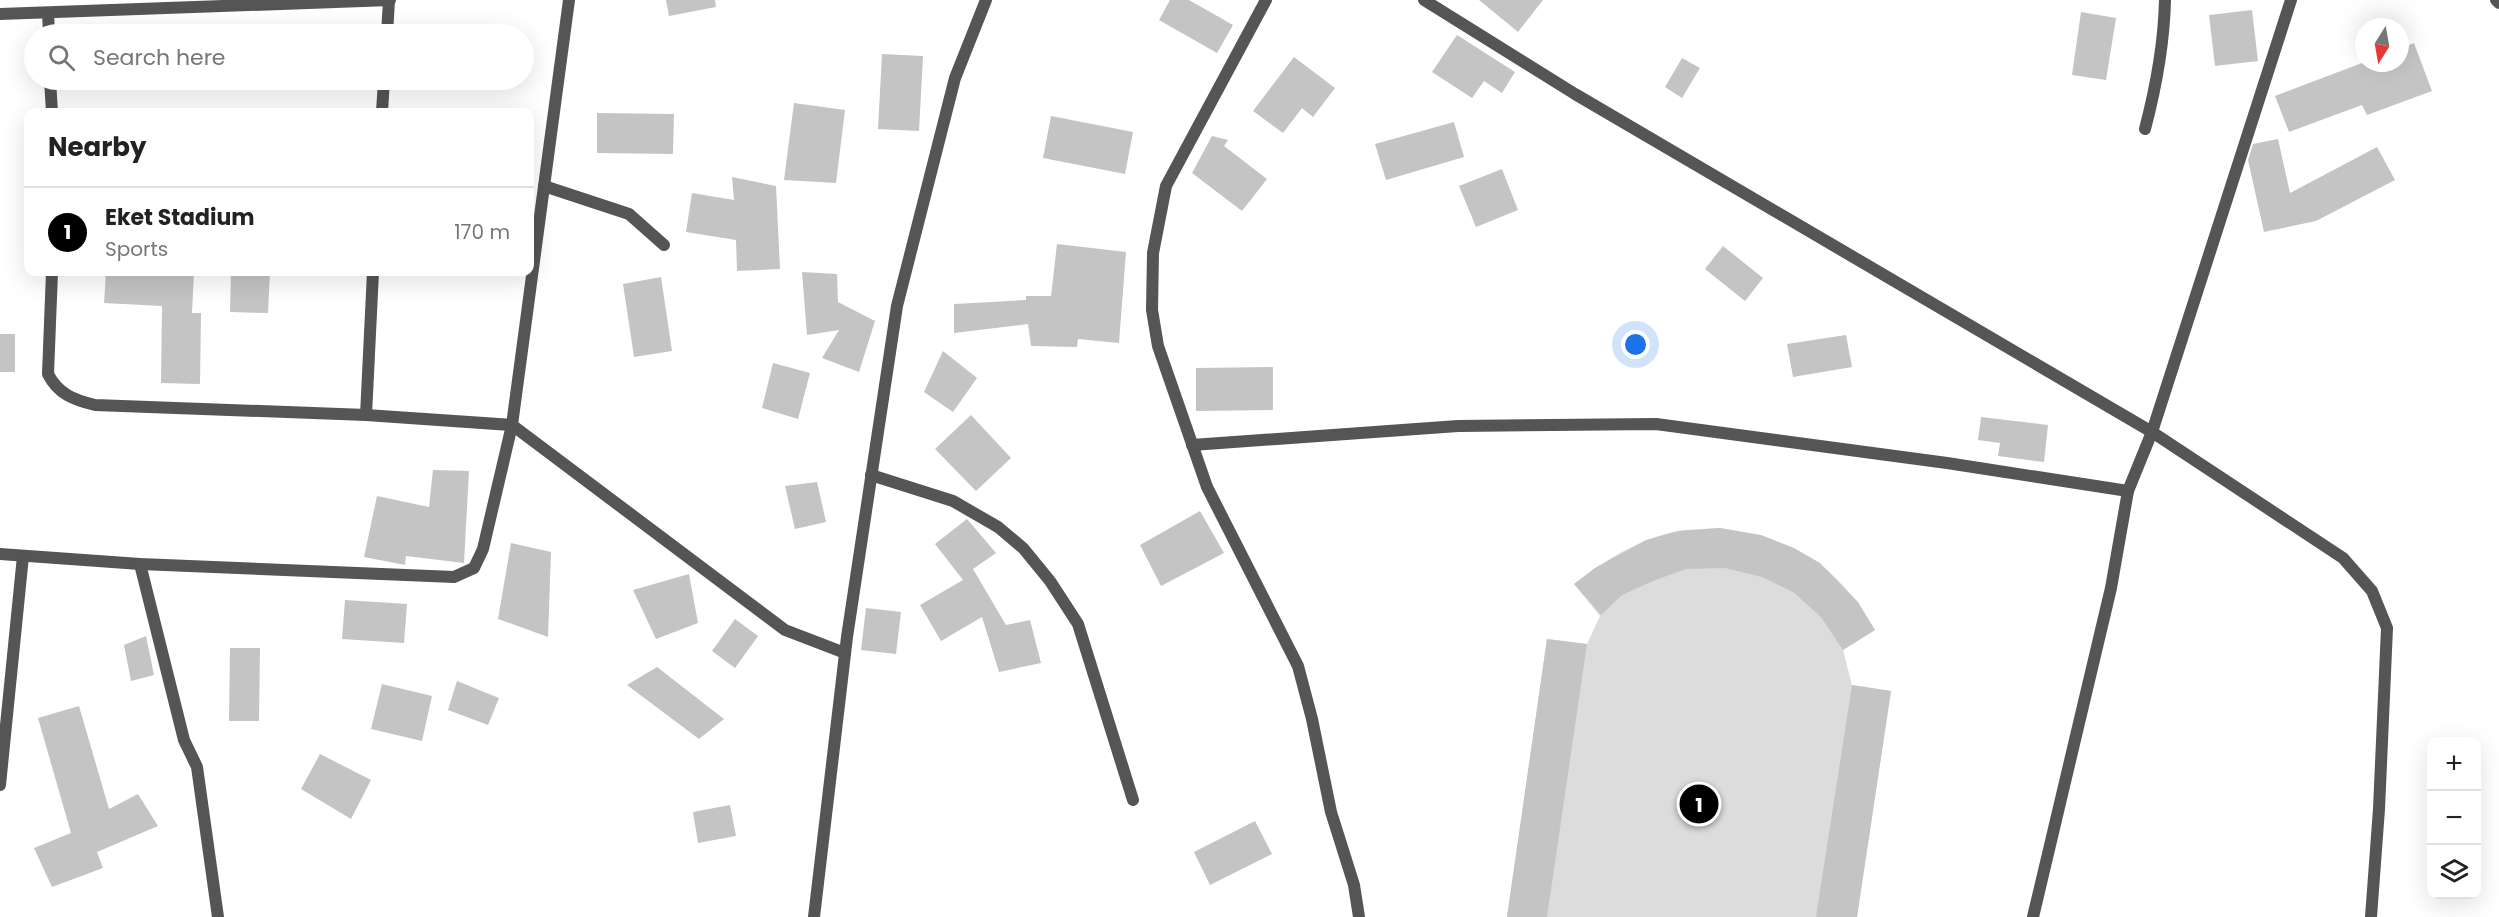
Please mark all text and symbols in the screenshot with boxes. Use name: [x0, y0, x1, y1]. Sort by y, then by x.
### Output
north arrow: [2355, 18, 2409, 72]
search box: [24, 24, 534, 90]
icon: search: [45, 41, 78, 74]
text: Search here: [93, 42, 226, 73]
text: Nearby: [48, 129, 146, 165]
text: Eket Stadium: [105, 202, 255, 233]
text: 1: [64, 218, 71, 246]
text: 170 m: [454, 218, 510, 246]
text: Sports: [105, 235, 168, 263]
your location: [1621, 330, 1650, 359]
map controls: [2427, 737, 2481, 899]
button: +: [2427, 737, 2481, 791]
pin: 1: [1680, 782, 1718, 826]
button: −: [2427, 791, 2481, 845]
button: layers: [2427, 845, 2481, 899]

